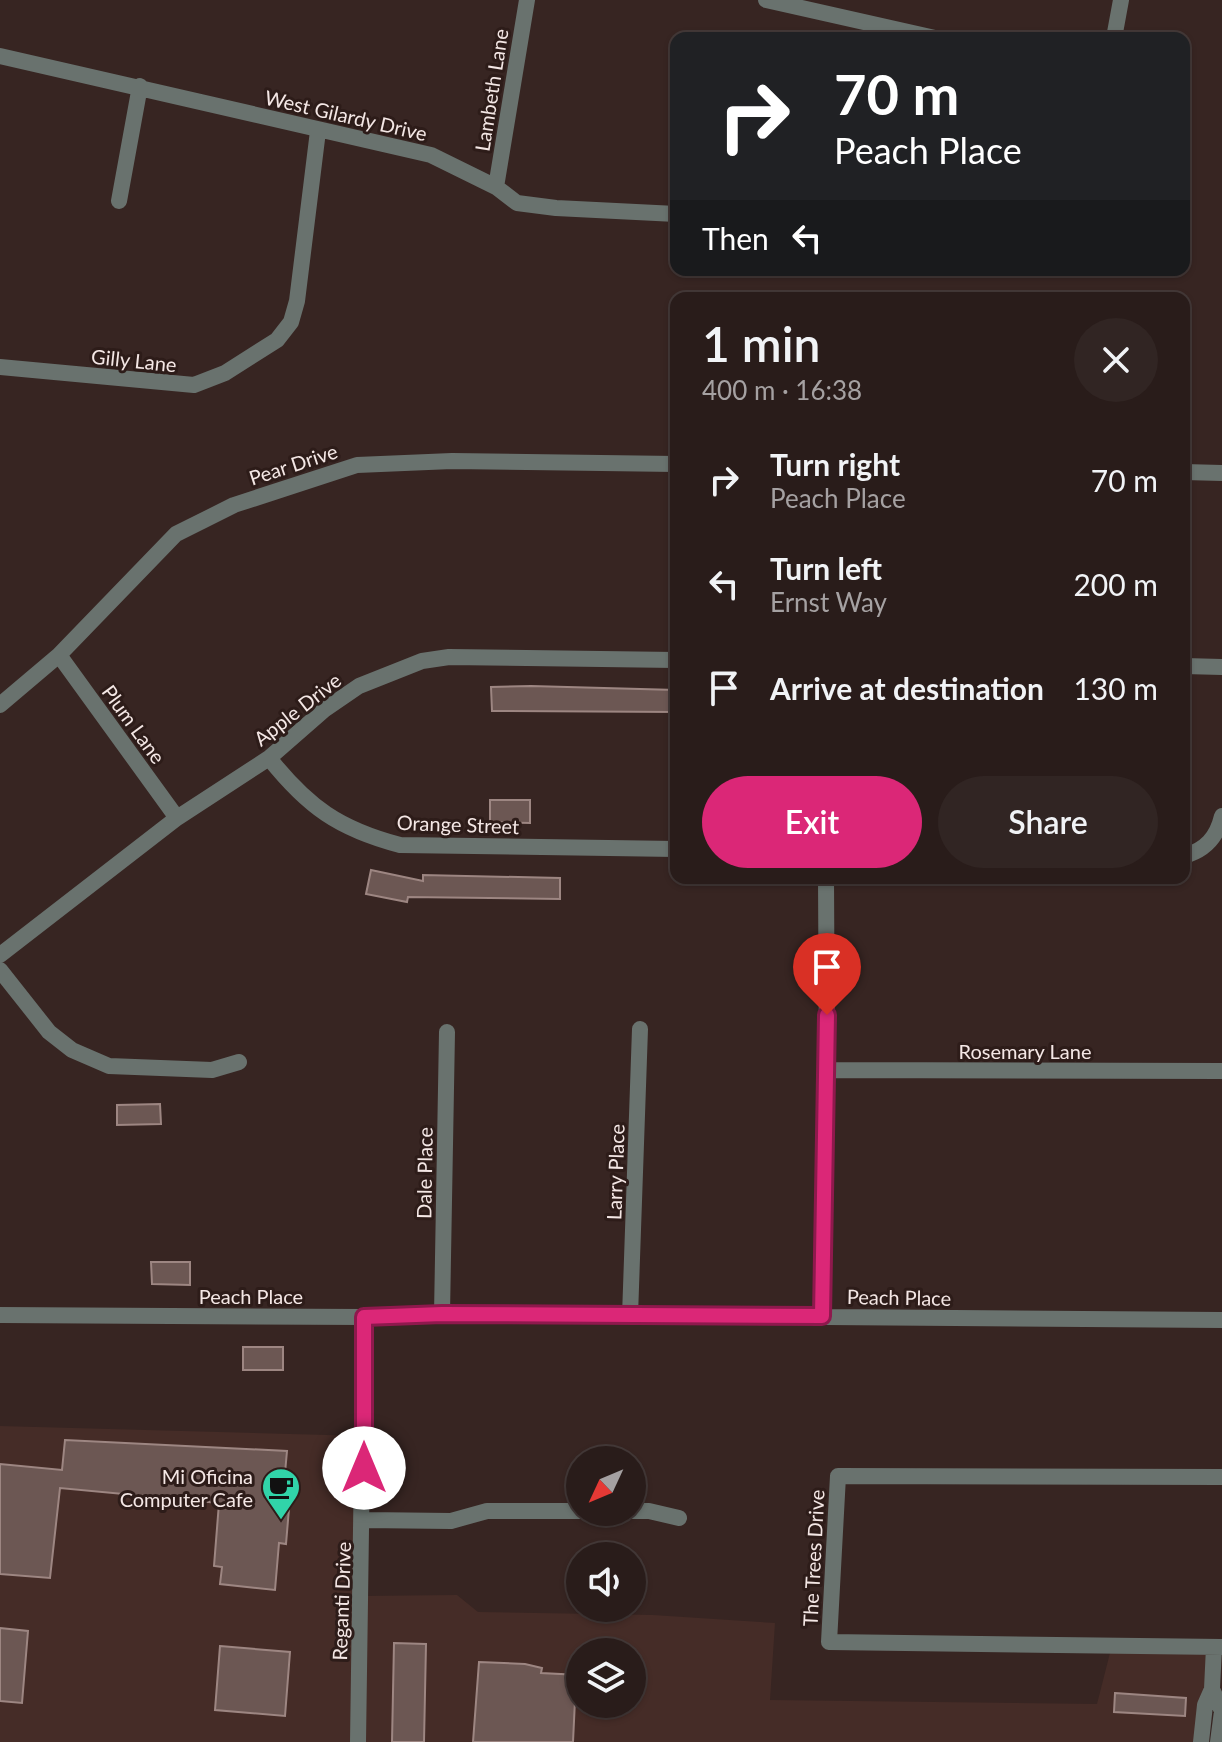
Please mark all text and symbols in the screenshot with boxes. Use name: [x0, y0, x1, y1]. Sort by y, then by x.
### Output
street label: Lambeth Lane: [469, 27, 513, 153]
text: 70 m: [834, 60, 959, 127]
icon: right: [702, 64, 806, 168]
street label: West Gilardy Drive: [263, 85, 429, 145]
text: Peach Place: [834, 128, 1022, 172]
icon: left: [785, 216, 829, 260]
text: Then: [702, 220, 769, 256]
text: 1 min: [702, 315, 820, 372]
button: close: [1074, 318, 1158, 402]
street label: Gilly Lane: [90, 344, 178, 376]
text: 400 m · 16:38: [702, 374, 862, 406]
street label: Pear Drive: [246, 438, 340, 490]
text: Turn right: [770, 446, 900, 482]
icon: right: [702, 458, 746, 502]
text: 70 m: [1091, 462, 1158, 498]
text: Peach Place: [770, 482, 906, 514]
text: Turn left: [770, 550, 882, 586]
icon: left: [702, 562, 746, 606]
text: 200 m: [1073, 566, 1158, 602]
text: Ernst Way: [770, 586, 887, 618]
icon: arrive: [702, 666, 746, 710]
street label: Apple Drive: [249, 668, 345, 750]
text: Arrive at destination: [770, 670, 1044, 706]
text: 130 m: [1073, 670, 1158, 706]
street label: Plum Lane: [97, 680, 171, 768]
button: Exit: [702, 776, 922, 868]
button: Share: [938, 776, 1158, 868]
street label: Orange Street: [396, 810, 520, 838]
pin: [793, 933, 861, 1015]
icon: arrive: [805, 945, 849, 989]
street label: Rosemary Lane: [959, 1039, 1091, 1063]
street label: Larry Place: [601, 1123, 629, 1221]
street label: Dale Place: [411, 1127, 437, 1219]
street label: Peach Place: [199, 1284, 303, 1308]
street label: Peach Place: [847, 1284, 951, 1310]
position arrow: [322, 1426, 406, 1510]
north arrow: [566, 1446, 646, 1526]
map controls: [566, 1446, 646, 1718]
place label: Mi Oficina Computer Cafe: [120, 1464, 253, 1511]
cafe icon: Mi Oficina Computer Cafe: [260, 1466, 302, 1521]
street label: The Trees Drive: [797, 1489, 829, 1627]
street label: Reganti Drive: [327, 1541, 355, 1661]
button: sound: [566, 1542, 646, 1622]
button: layers: [566, 1638, 646, 1718]

